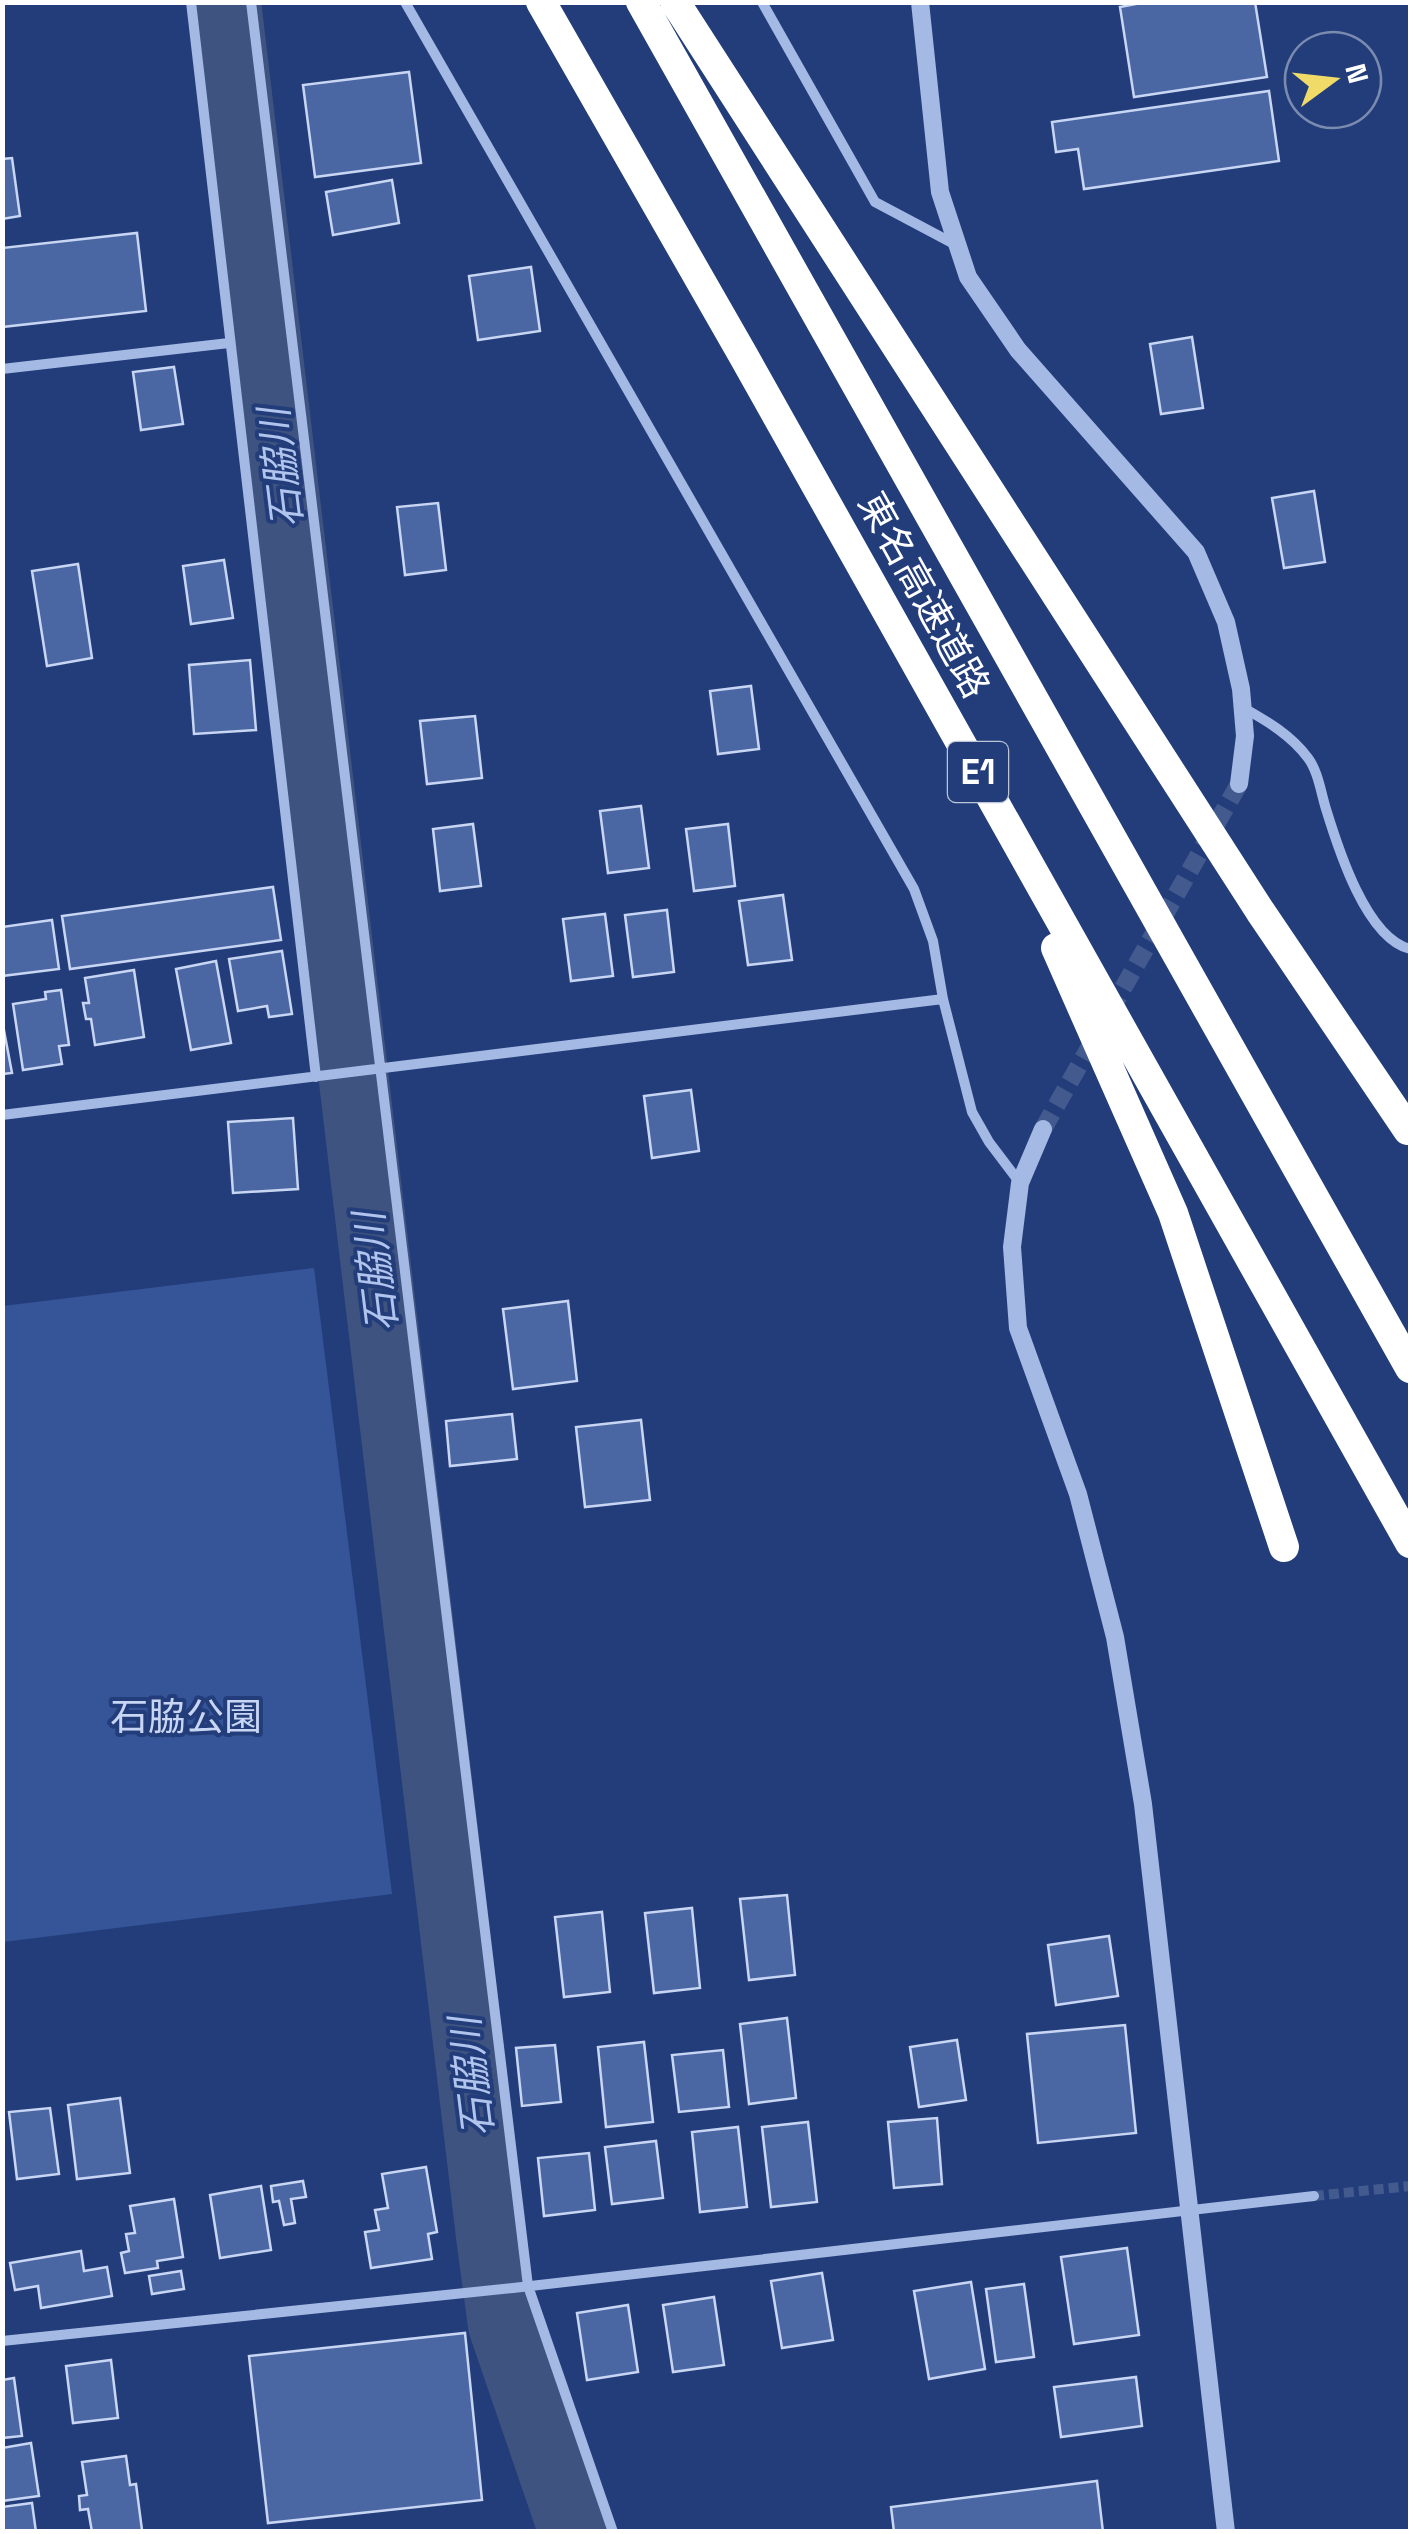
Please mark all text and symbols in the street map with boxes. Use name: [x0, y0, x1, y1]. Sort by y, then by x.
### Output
north arrow: [1283, 30, 1383, 130]
text: N: [1337, 60, 1377, 87]
water label: 石脇川: [248, 401, 314, 531]
street label: 東名高速道路: [848, 484, 1000, 706]
road number: E1: [948, 742, 1008, 802]
water label: 石脇川: [343, 1205, 409, 1335]
park label: 石脇公園: [110, 1693, 262, 1741]
water label: 石脇川: [439, 2010, 505, 2140]

